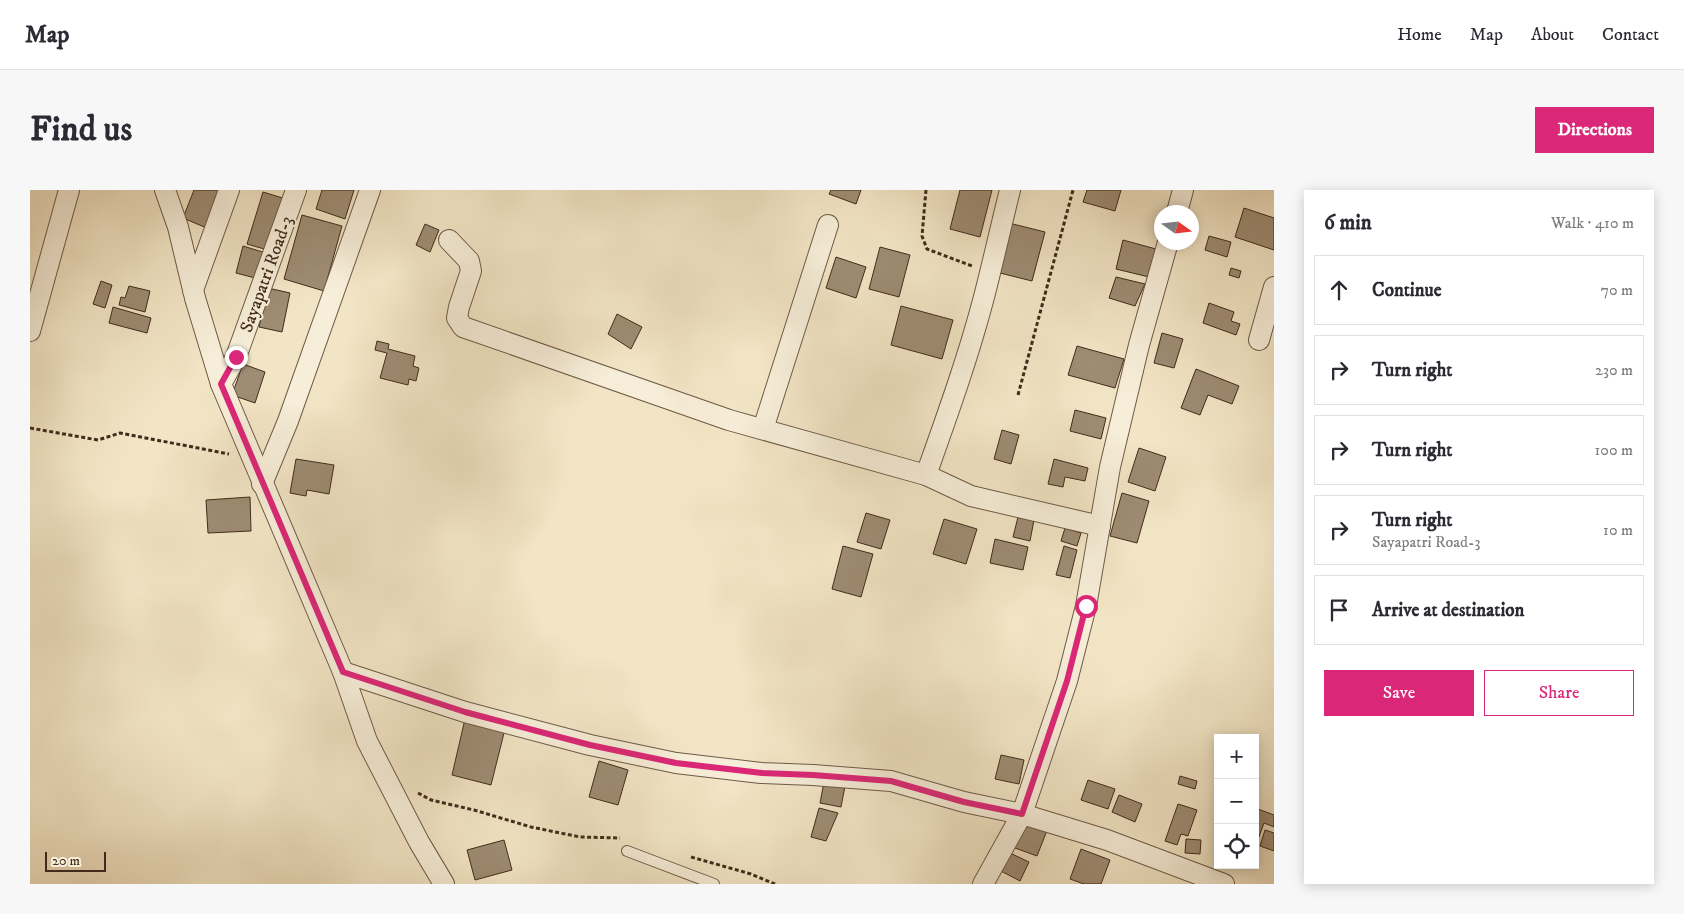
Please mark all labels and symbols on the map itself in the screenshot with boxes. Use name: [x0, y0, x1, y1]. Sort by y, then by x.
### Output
north arrow: [1154, 205, 1199, 250]
street label: Sayapatri Road-3: [236, 213, 298, 335]
route end: [225, 346, 248, 369]
route start: [1075, 595, 1098, 618]
scale bar: [45, 849, 106, 872]

